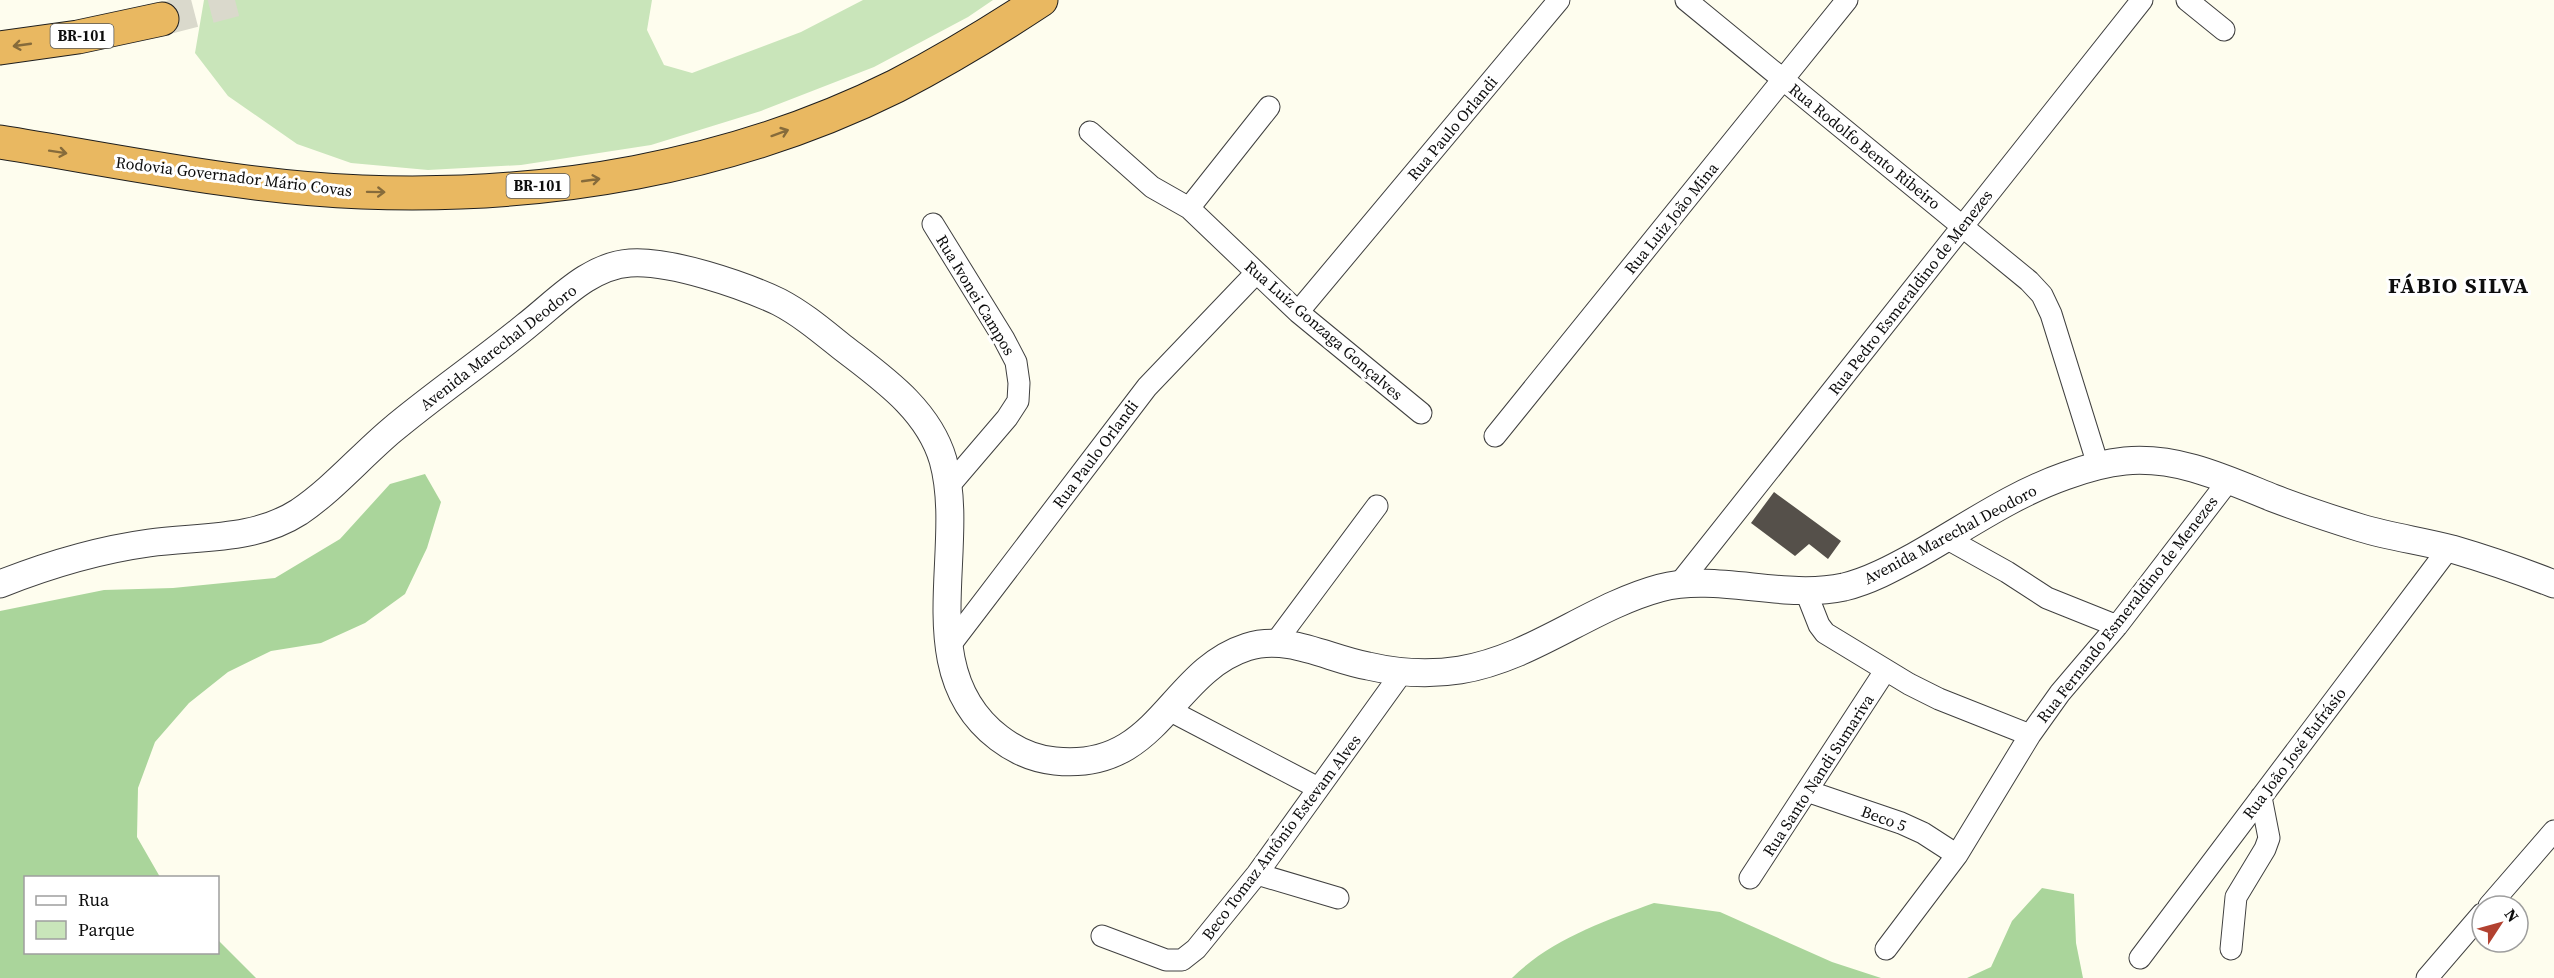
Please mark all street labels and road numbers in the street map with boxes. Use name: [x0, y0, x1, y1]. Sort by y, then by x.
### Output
road number: BR-101: [50, 24, 113, 48]
street label: Rua Paulo Orlandi: [1402, 71, 1502, 185]
street label: Rua Rodolfo Bento Ribeiro: [1785, 78, 1946, 214]
street label: Rodovia Governador Mário Covas: [114, 151, 354, 201]
street label: Rua Luiz João Mina: [1619, 157, 1723, 278]
road number: BR-101: [506, 174, 570, 198]
street label: Rua Pedro Esmeraldino de Menezes: [1823, 185, 1997, 399]
street label: Rua Ivonei Campos: [931, 231, 1021, 359]
street label: Rua Luiz Gonzaga Gonçalves: [1240, 255, 1408, 405]
street label: Avenida Marechal Deodoro: [415, 279, 581, 415]
street label: Rua Paulo Orlandi: [1047, 395, 1143, 512]
street label: Avenida Marechal Deodoro: [1860, 479, 2041, 589]
street label: Rua Fernando Esmeraldino de Menezes: [2031, 491, 2223, 727]
street label: Rua João José Eufrásio: [2237, 683, 2351, 823]
street label: Rua Santo Nandi Sumariva: [1757, 689, 1879, 860]
street label: Beco Tomaz Antônio Estevam Alves: [1196, 730, 1366, 944]
street label: Beco 5: [1858, 800, 1910, 836]

